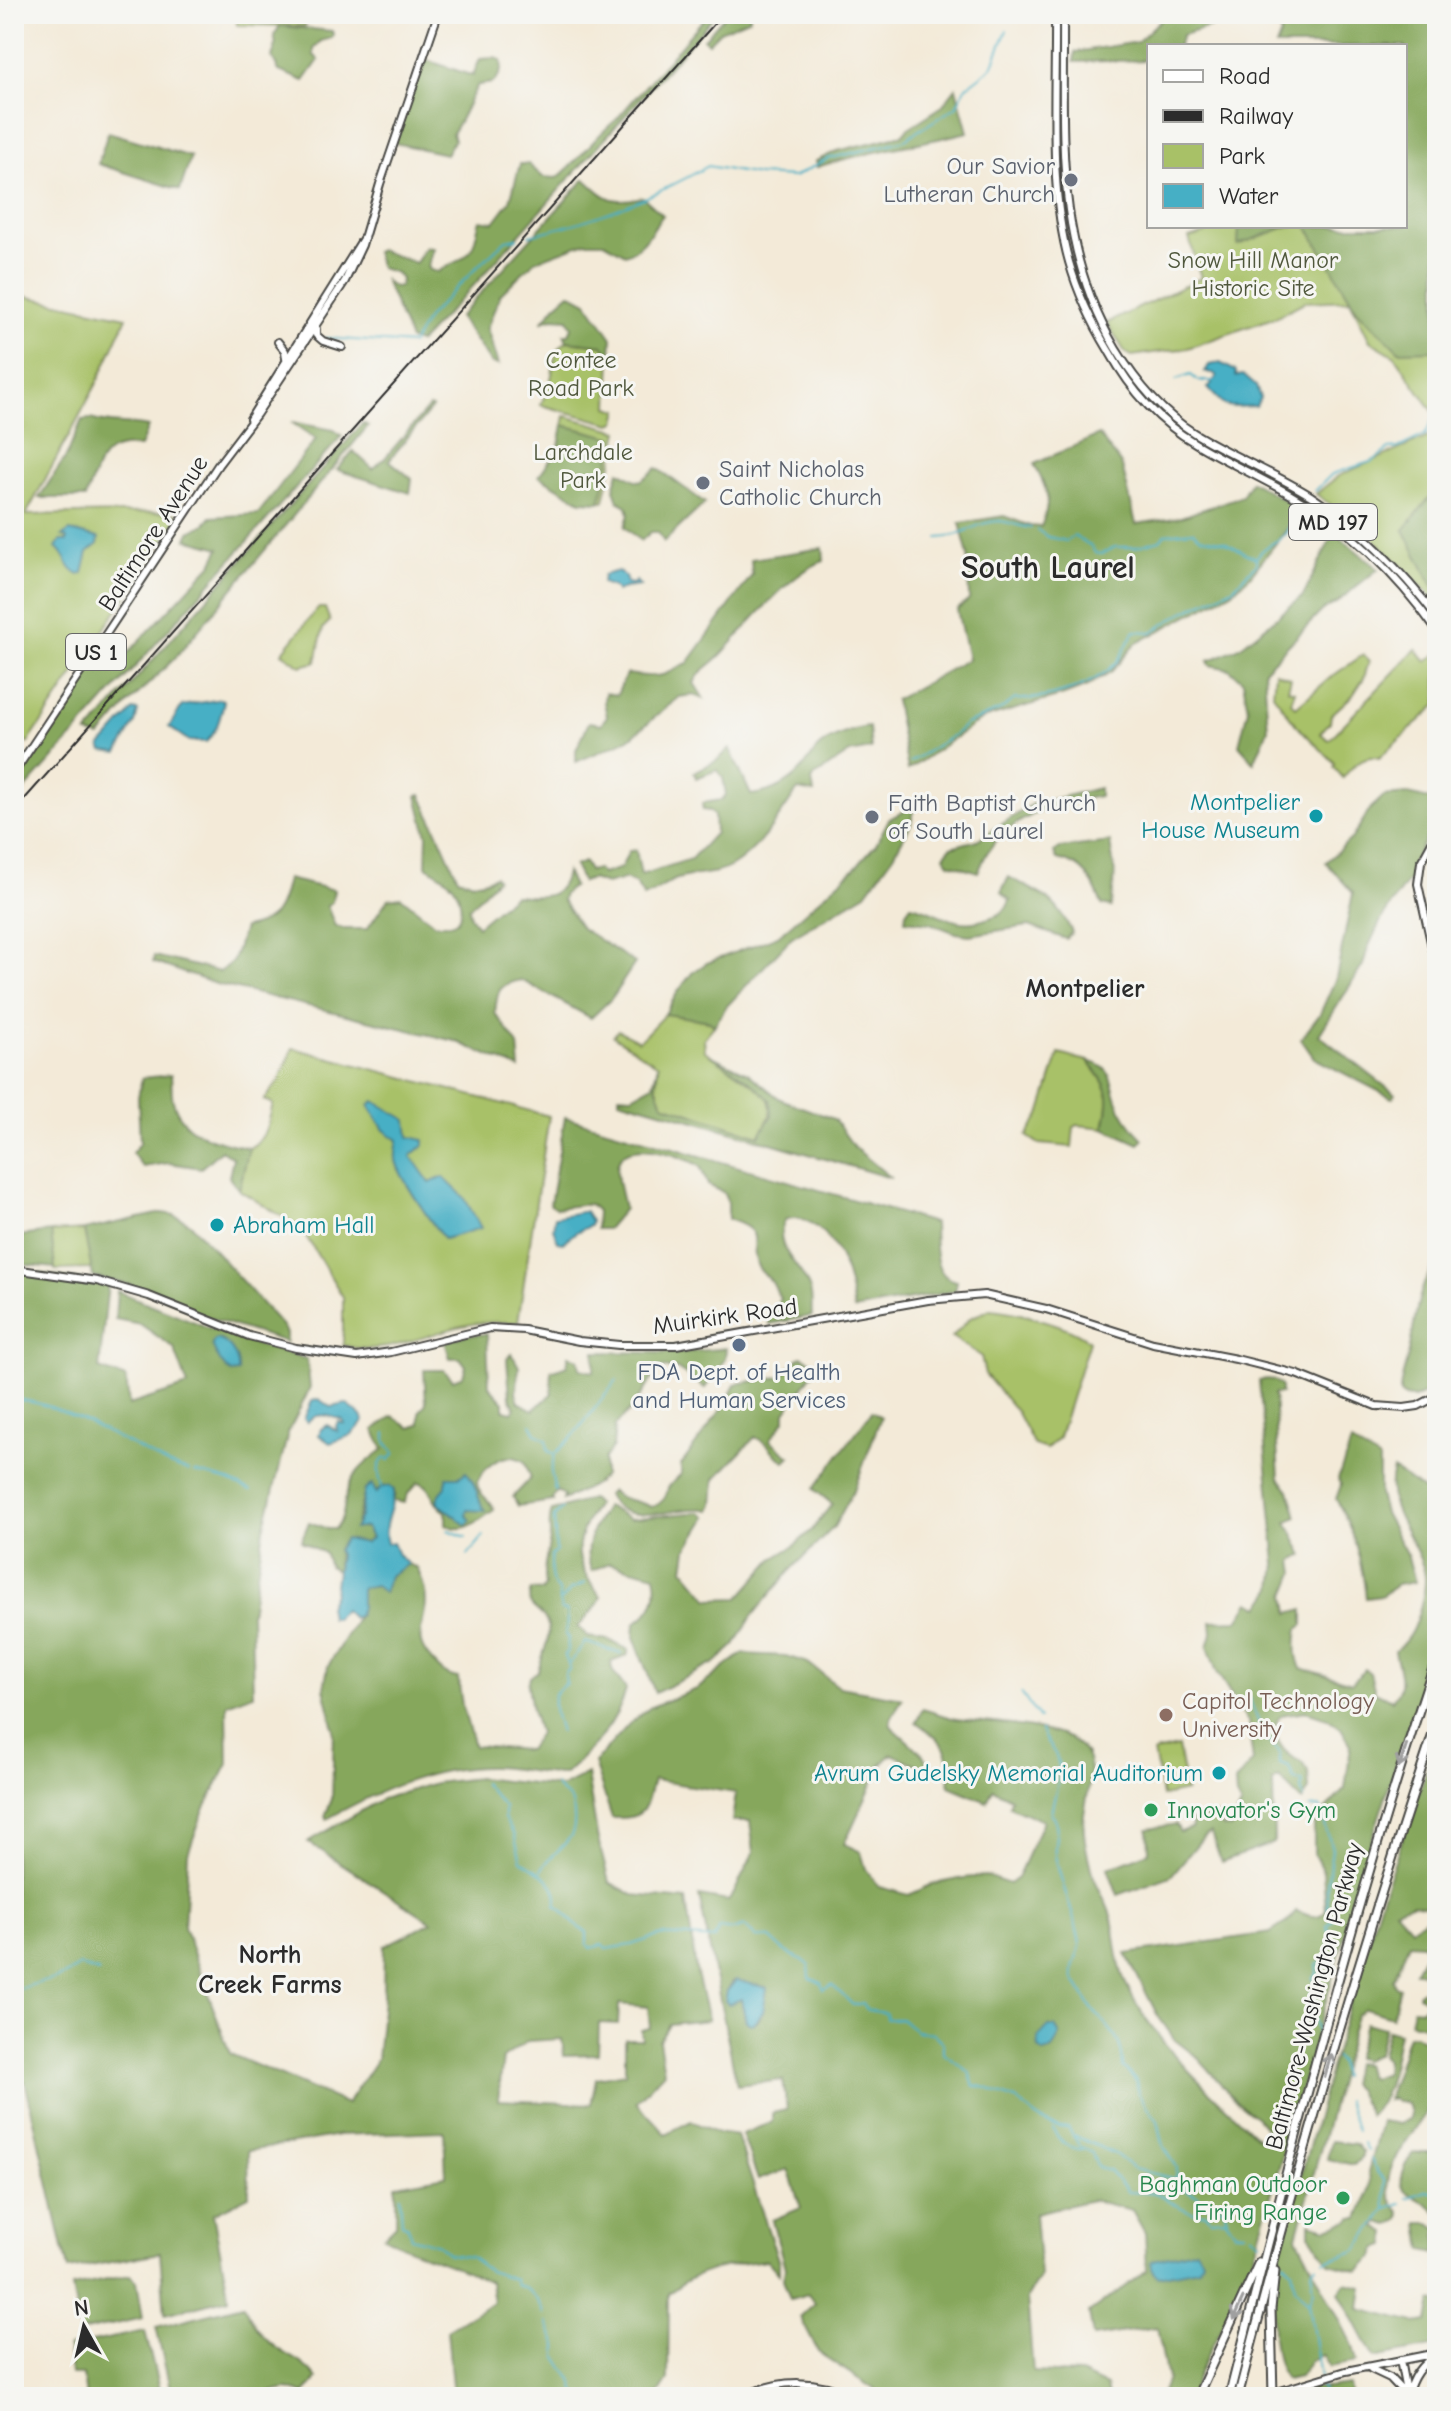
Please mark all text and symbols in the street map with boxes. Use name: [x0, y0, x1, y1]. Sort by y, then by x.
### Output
legend: [1147, 44, 1407, 228]
text: Road: [1219, 62, 1271, 90]
text: Railway: [1219, 102, 1293, 130]
text: Park: [1219, 142, 1265, 170]
place label: Our Savior Lutheran Church: [883, 152, 1055, 208]
marker: Our Savior Lutheran Church: [1062, 171, 1080, 189]
text: Water: [1219, 182, 1279, 210]
park label: Snow Hill Manor Historic Site: [1168, 246, 1339, 302]
park label: Contee Road Park: [528, 346, 634, 402]
park label: Larchdale Park: [533, 438, 633, 494]
street label: Baltimore Avenue: [92, 450, 214, 616]
place label: Saint Nicholas Catholic Church: [719, 455, 882, 511]
marker: Saint Nicholas Catholic Church: [694, 474, 712, 492]
road number: MD 197: [1289, 504, 1377, 540]
district label: South Laurel: [961, 549, 1135, 586]
road number: US 1: [66, 634, 126, 670]
place label: Montpelier House Museum: [1141, 788, 1300, 844]
place label: Faith Baptist Church of South Laurel: [888, 789, 1096, 845]
marker: Montpelier House Museum: [1307, 807, 1325, 825]
marker: Faith Baptist Church of South Laurel: [863, 808, 881, 826]
district label: Montpelier: [1025, 974, 1145, 1004]
place label: Abraham Hall: [233, 1211, 375, 1239]
marker: Abraham Hall: [208, 1216, 226, 1234]
street label: Muirkirk Road: [651, 1292, 799, 1340]
marker: FDA Dept. of Health and Human Services: [730, 1336, 748, 1354]
place label: FDA Dept. of Health and Human Services: [632, 1358, 846, 1414]
place label: Capitol Technology University: [1182, 1687, 1374, 1743]
marker: Capitol Technology University: [1157, 1706, 1175, 1724]
one-way arrow: [1395, 1743, 1410, 1769]
place label: Avrum Gudelsky Memorial Auditorium: [814, 1759, 1203, 1787]
marker: Avrum Gudelsky Memorial Auditorium: [1210, 1764, 1228, 1782]
place label: Innovator's Gym: [1167, 1796, 1336, 1824]
marker: Innovator's Gym: [1142, 1801, 1160, 1819]
street label: Baltimore-Washington Parkway: [1260, 1839, 1369, 2152]
district label: North Creek Farms: [198, 1940, 342, 2000]
one-way arrow: [1321, 2052, 1336, 2078]
place label: Baghman Outdoor Firing Range: [1139, 2170, 1327, 2226]
marker: Baghman Outdoor Firing Range: [1334, 2189, 1352, 2207]
north arrow: [44, 2287, 124, 2367]
text: N: [72, 2294, 90, 2322]
one-way arrow: [1230, 2297, 1245, 2321]

